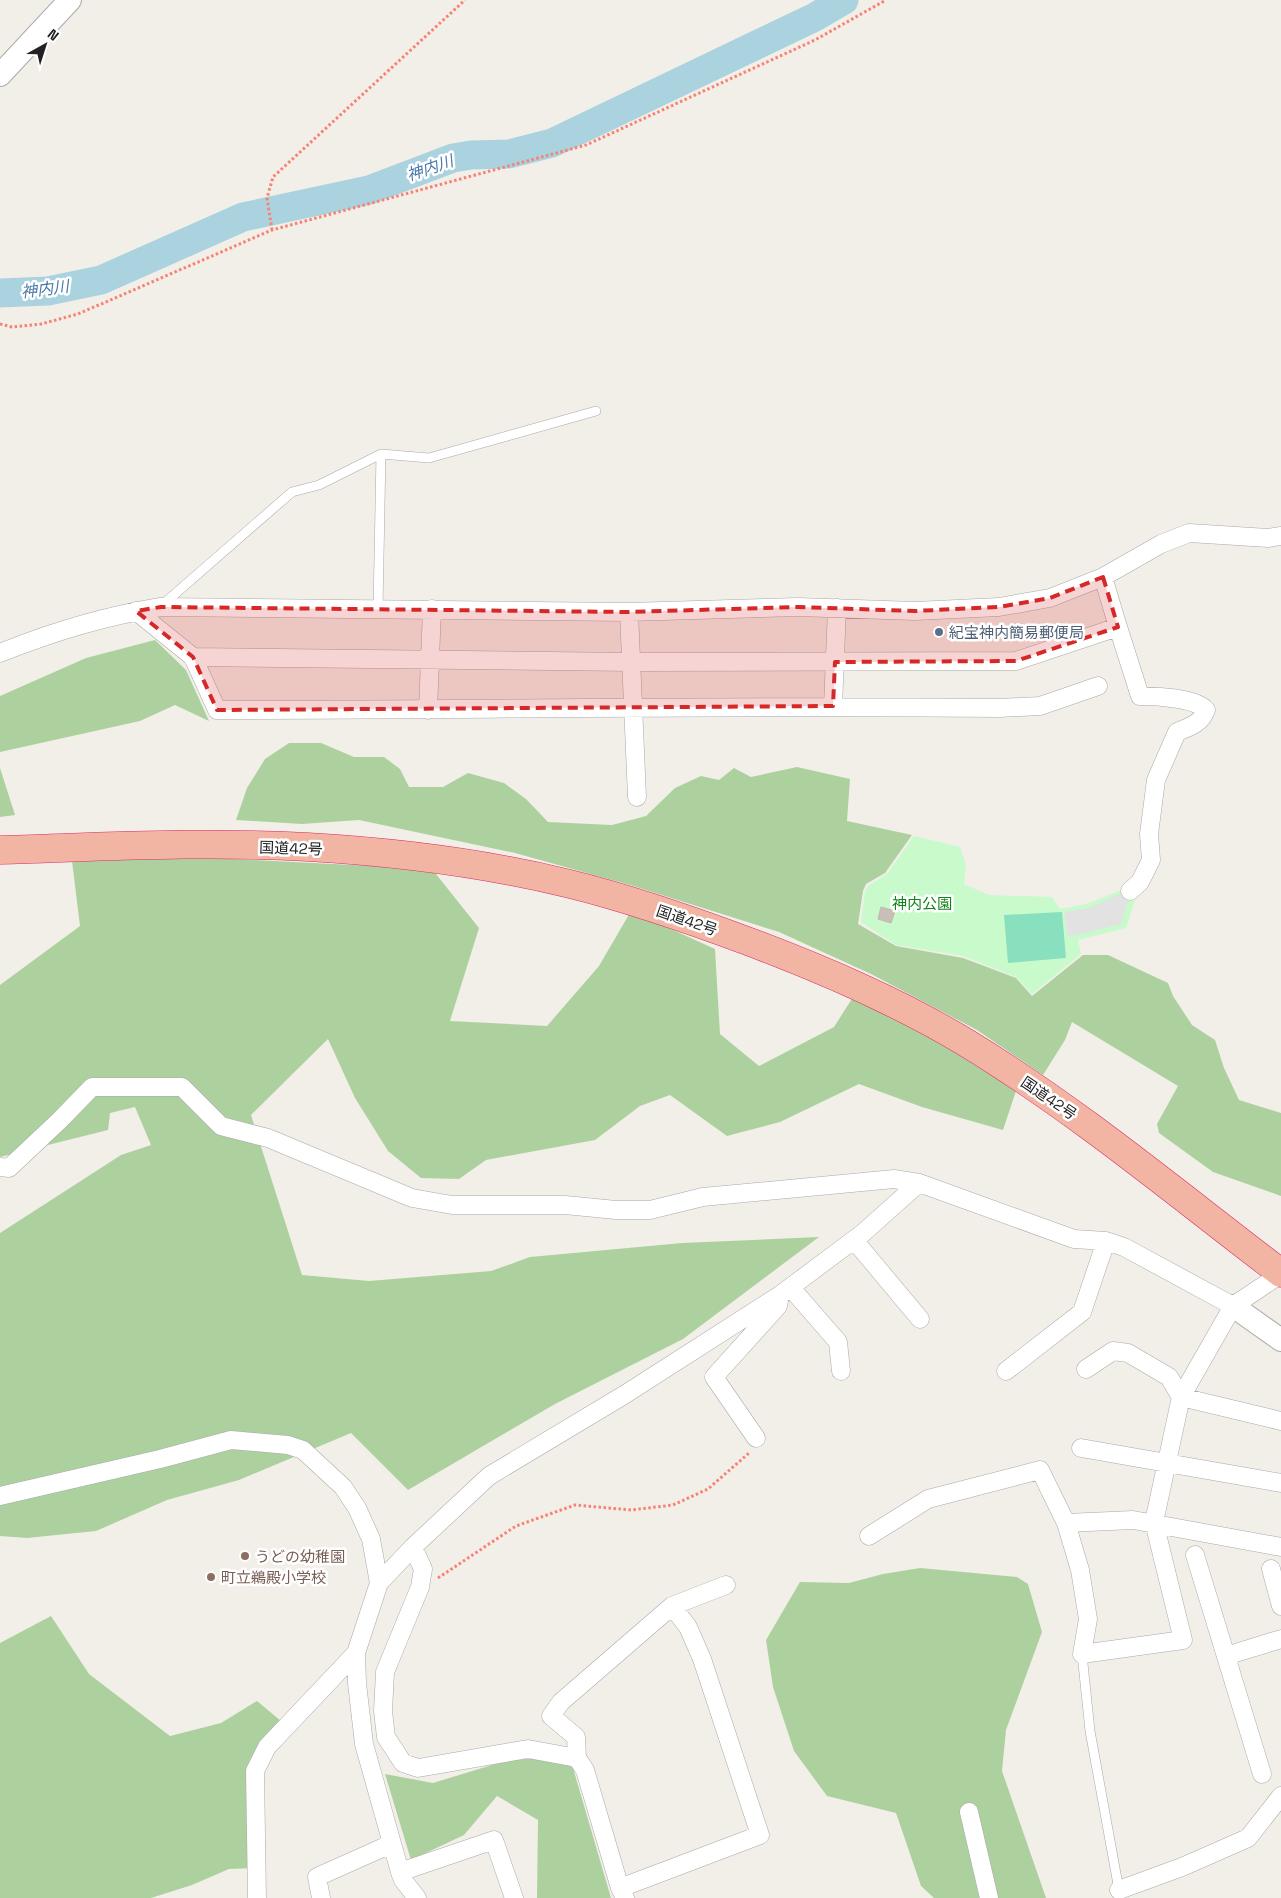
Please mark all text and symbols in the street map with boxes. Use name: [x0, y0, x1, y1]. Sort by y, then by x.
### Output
north arrow: [20, 20, 70, 70]
text: N: [44, 25, 62, 45]
water label: 神内川: [404, 150, 458, 186]
water label: 神内川: [20, 275, 72, 302]
place label: 紀宝神内簡易郵便局: [949, 623, 1084, 642]
marker: 紀宝神内簡易郵便局: [933, 626, 945, 638]
street label: 国道42号: [259, 837, 323, 859]
park label: 神内公園: [892, 894, 952, 913]
street label: 国道42号: [654, 901, 720, 939]
street label: 国道42号: [1017, 1072, 1081, 1124]
place label: うどの幼稚園: [255, 1547, 345, 1566]
marker: うどの幼稚園: [239, 1550, 251, 1562]
place label: 町立鵜殿小学校: [221, 1568, 326, 1587]
marker: 町立鵜殿小学校: [205, 1571, 217, 1583]

